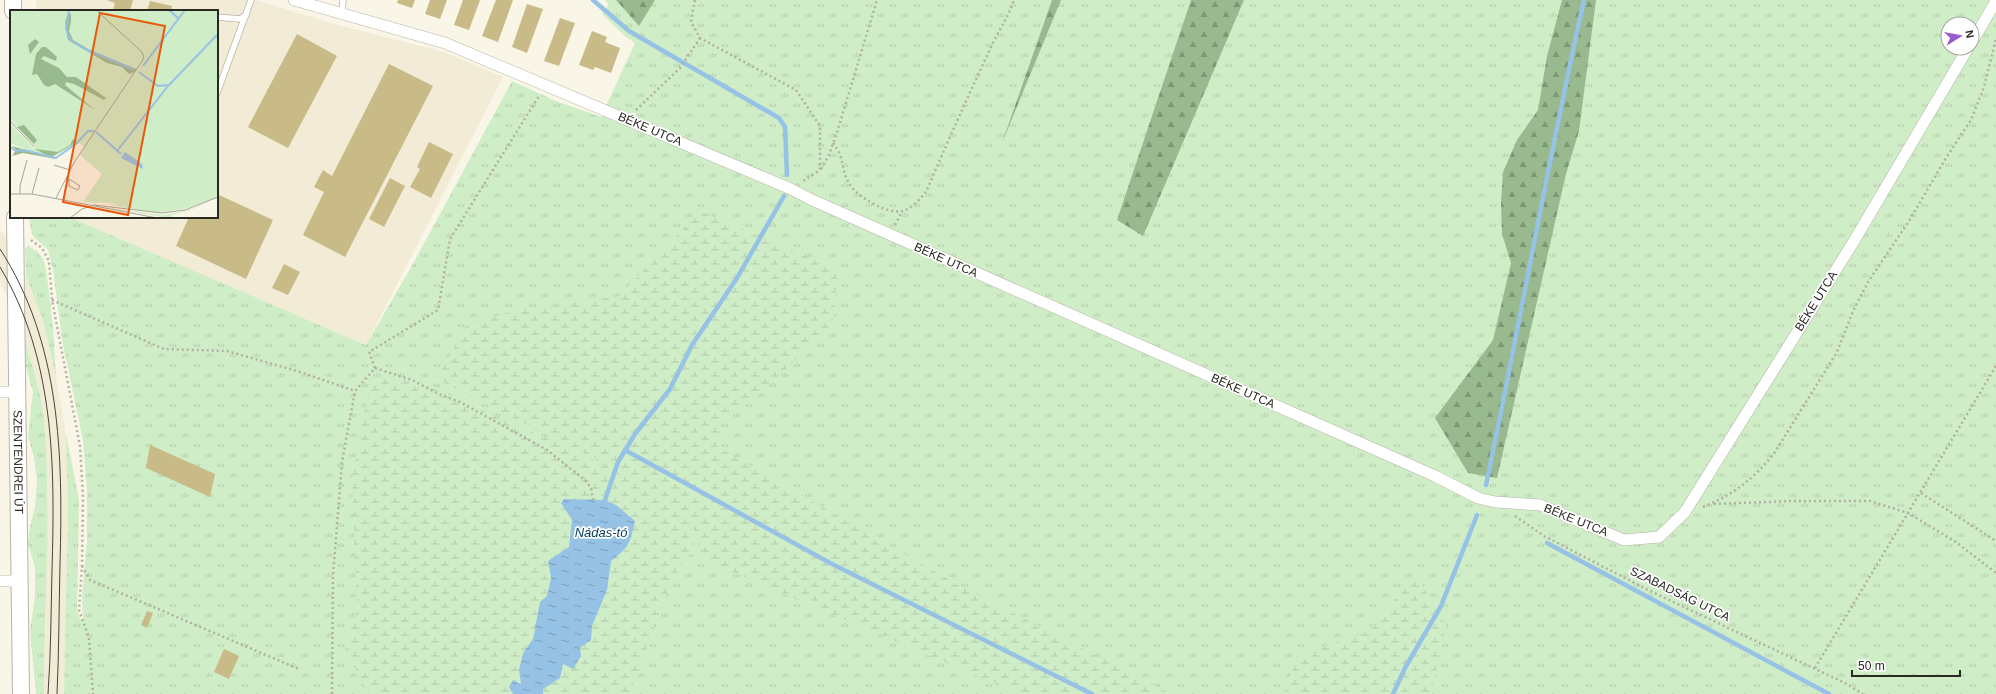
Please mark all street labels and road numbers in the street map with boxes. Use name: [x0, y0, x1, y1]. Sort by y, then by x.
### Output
street label: BÉKE UTCA: [616, 108, 684, 149]
street label: BÉKE UTCA: [912, 239, 980, 280]
street label: BÉKE UTCA: [1791, 268, 1840, 334]
street label: BÉKE UTCA: [1209, 370, 1277, 411]
street label: SZENTENDREI ÚT: [10, 410, 27, 515]
street label: BÉKE UTCA: [1542, 500, 1611, 539]
street label: SZABADSÁG UTCA: [1628, 563, 1733, 624]

